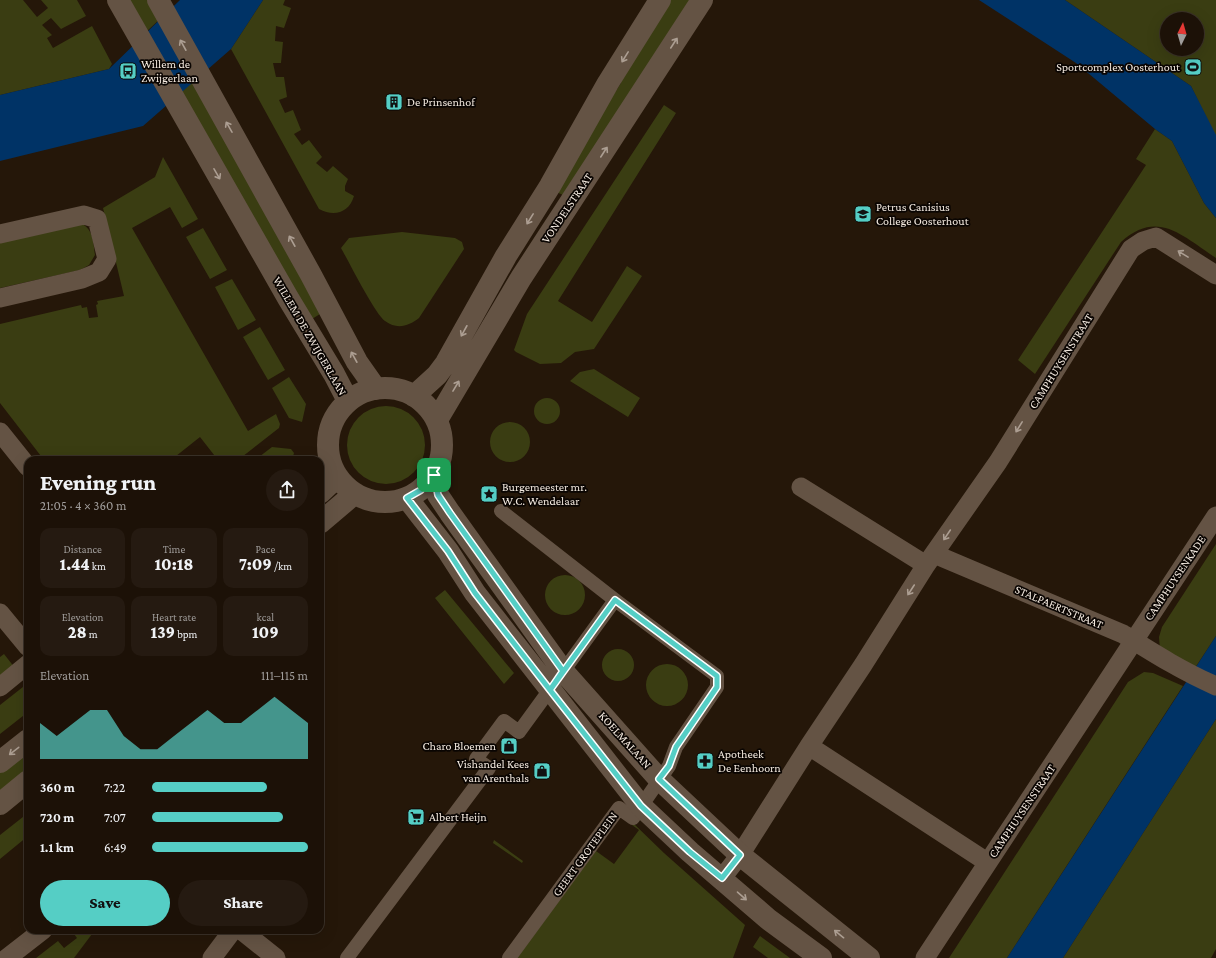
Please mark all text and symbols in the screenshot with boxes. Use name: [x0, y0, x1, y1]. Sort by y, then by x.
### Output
north arrow: [1160, 12, 1204, 56]
map controls: [1160, 12, 1204, 56]
one-way arrow: [670, 38, 678, 49]
one-way arrow: [179, 39, 186, 51]
one-way arrow: [620, 51, 629, 62]
place label: Willem de Zwijgerlaan: [141, 57, 198, 85]
sports icon: Sportcomplex Oosterhout: [1183, 57, 1203, 77]
place label: Sportcomplex Oosterhout: [1056, 60, 1181, 74]
bus stop icon: Willem de Zwijgerlaan: [118, 61, 138, 81]
building icon: De Prinsenhof: [384, 92, 404, 112]
place label: De Prinsenhof: [407, 95, 476, 109]
one-way arrow: [225, 121, 232, 133]
one-way arrow: [600, 146, 608, 158]
one-way arrow: [214, 168, 221, 180]
street label: VONDELSTRAAT: [538, 170, 596, 246]
place label: Petrus Canisius College Oosterhout: [876, 200, 970, 228]
school or university icon: Petrus Canisius College Oosterhout: [853, 204, 873, 224]
one-way arrow: [525, 213, 533, 225]
one-way arrow: [288, 235, 296, 247]
one-way arrow: [1178, 250, 1189, 258]
street label: WILLEM DE ZWIJGERLAAN: [270, 274, 350, 398]
street label: CAMPHUYSENSTRAAT: [1026, 310, 1096, 411]
one-way arrow: [459, 325, 467, 337]
one-way arrow: [350, 351, 358, 363]
one-way arrow: [453, 380, 461, 392]
one-way arrow: [1015, 421, 1023, 433]
pin: [417, 458, 451, 492]
icon: arrive: [423, 464, 445, 486]
button: share: [266, 469, 308, 511]
text: Evening run: [40, 470, 156, 495]
place label: Burgemeester mr. W.C. Wendelaar: [502, 480, 587, 508]
place icon: Burgemeester mr. W.C. Wendelaar: [479, 484, 499, 504]
text: 21:05 · 4 × 360 m: [40, 498, 126, 513]
one-way arrow: [943, 529, 951, 540]
street label: CAMPHUYSENKADE: [1141, 532, 1209, 623]
text: Distance: [63, 543, 102, 555]
text: Time: [163, 543, 185, 555]
text: Pace: [255, 543, 275, 555]
text: 1.44: [59, 555, 90, 574]
text: 10:18: [154, 555, 194, 574]
text: 7:09: [239, 555, 272, 574]
text: km: [90, 560, 106, 572]
text: /km: [272, 560, 292, 572]
street label: STALPAERTSTRAAT: [1013, 582, 1106, 632]
one-way arrow: [906, 584, 914, 596]
text: Elevation: [62, 611, 103, 623]
text: Heart rate: [152, 611, 196, 623]
text: kcal: [256, 611, 274, 623]
text: 28: [68, 623, 87, 642]
text: 139: [151, 623, 175, 642]
text: 109: [252, 623, 279, 642]
text: m: [87, 628, 98, 640]
text: bpm: [175, 628, 197, 640]
text: Elevation: [40, 668, 89, 683]
text: 111–115 m: [261, 668, 308, 683]
street label: KOELMALAAN: [596, 709, 654, 771]
shop icon: Charo Bloemen: [499, 736, 519, 756]
place label: Charo Bloemen: [422, 739, 497, 753]
one-way arrow: [9, 746, 19, 755]
place label: Apotheek De Eenhoorn: [718, 747, 781, 775]
pharmacy icon: Apotheek De Eenhoorn: [695, 751, 715, 771]
place label: Vishandel Kees van Arenthals: [457, 757, 529, 785]
shop icon: Vishandel Kees van Arenthals: [532, 761, 552, 781]
street label: CAMPHUYSENSTRAAT: [986, 761, 1059, 860]
text: 360 m: [40, 780, 75, 795]
text: 7:22: [104, 780, 125, 795]
supermarket icon: Albert Heijn: [406, 807, 426, 827]
street label: GEERT GROTEPLEIN: [550, 809, 620, 899]
text: 720 m: [40, 810, 74, 825]
text: 7:07: [104, 810, 126, 825]
place label: Albert Heijn: [429, 810, 487, 824]
text: 1.1 km: [40, 840, 74, 855]
text: 6:49: [104, 840, 127, 855]
button: Save: [40, 880, 170, 926]
button: Share: [178, 880, 308, 926]
one-way arrow: [737, 891, 747, 901]
one-way arrow: [833, 929, 844, 938]

